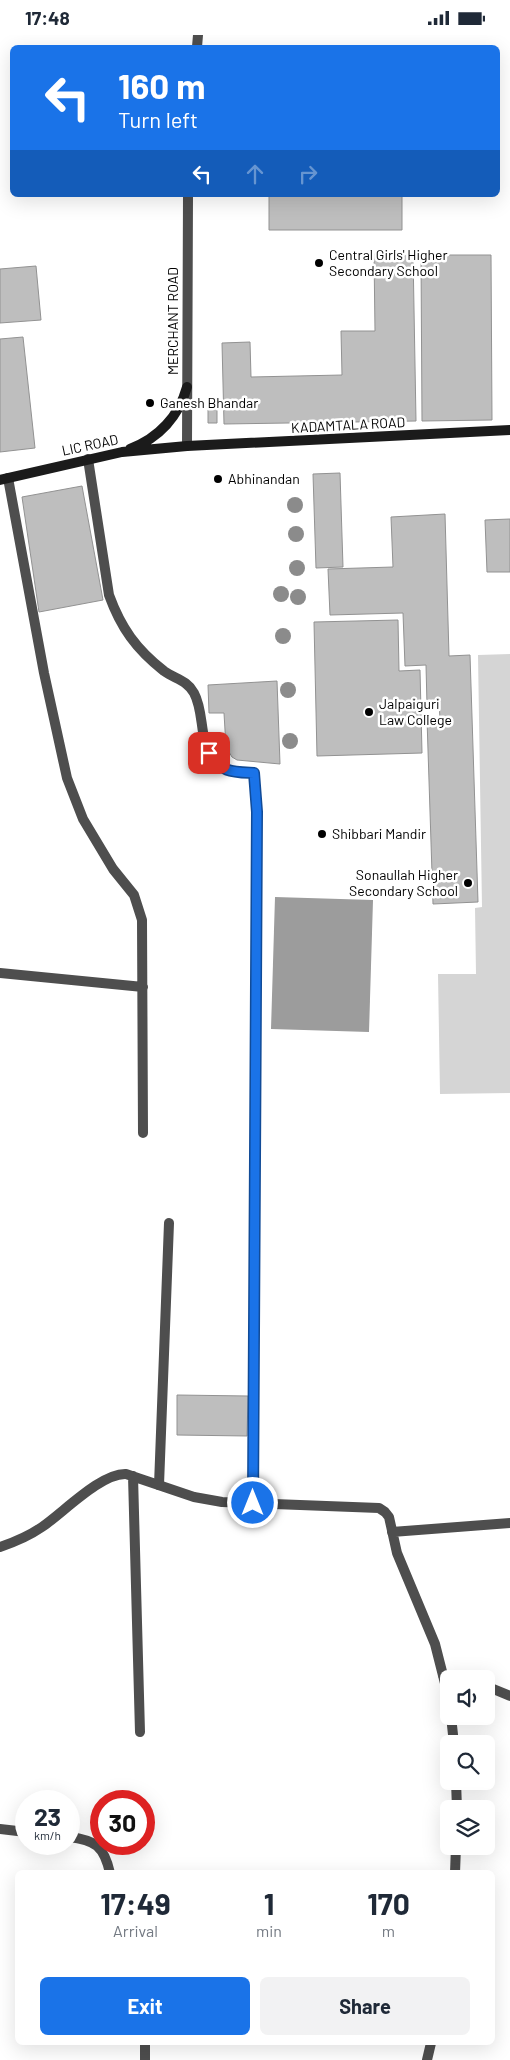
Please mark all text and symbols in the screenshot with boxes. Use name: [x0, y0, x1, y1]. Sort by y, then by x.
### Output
text: 17:48: [25, 6, 70, 29]
text: 160 m: [118, 64, 205, 106]
icon: left: [35, 65, 100, 130]
text: Turn left: [118, 106, 198, 132]
icon: left: [188, 160, 216, 188]
icon: ahead: [241, 160, 269, 188]
icon: right: [294, 160, 322, 188]
place label: Central Girls' Higher Secondary School: [329, 246, 448, 279]
marker: Central Girls' Higher Secondary School: [313, 257, 325, 269]
street label: MERCHANT ROAD: [164, 267, 181, 375]
place label: Ganesh Bhandar: [160, 394, 258, 411]
marker: Ganesh Bhandar: [144, 397, 156, 409]
street label: KADAMTALA ROAD: [291, 413, 405, 436]
street label: LIC ROAD: [60, 430, 120, 459]
place label: Abhinandan: [228, 470, 300, 487]
marker: Abhinandan: [212, 473, 224, 485]
place label: Jalpaiguri Law College: [379, 695, 452, 728]
marker: Jalpaiguri Law College: [363, 706, 375, 718]
pin: [188, 732, 230, 774]
icon: arrive: [195, 739, 223, 767]
place label: Shibbari Mandir: [332, 825, 426, 842]
marker: Shibbari Mandir: [316, 828, 328, 840]
place label: Sonaullah Higher Secondary School: [349, 866, 458, 899]
marker: Sonaullah Higher Secondary School: [462, 877, 474, 889]
position arrow: [226, 1476, 278, 1528]
map controls: [440, 1670, 495, 1855]
button: sound: [440, 1670, 495, 1725]
button: search: [440, 1735, 495, 1790]
speed limit sign: 30: [90, 1790, 155, 1855]
button: layers: [440, 1800, 495, 1855]
text: 23: [34, 1801, 61, 1831]
text: km/h: [34, 1828, 61, 1842]
text: 17:49: [100, 1885, 171, 1921]
text: 1: [264, 1885, 274, 1921]
text: 170: [367, 1885, 410, 1921]
text: Arrival: [113, 1921, 158, 1940]
text: min: [256, 1921, 282, 1940]
text: m: [382, 1921, 395, 1940]
button: Exit: [40, 1977, 250, 2035]
button: Share: [260, 1977, 470, 2035]

